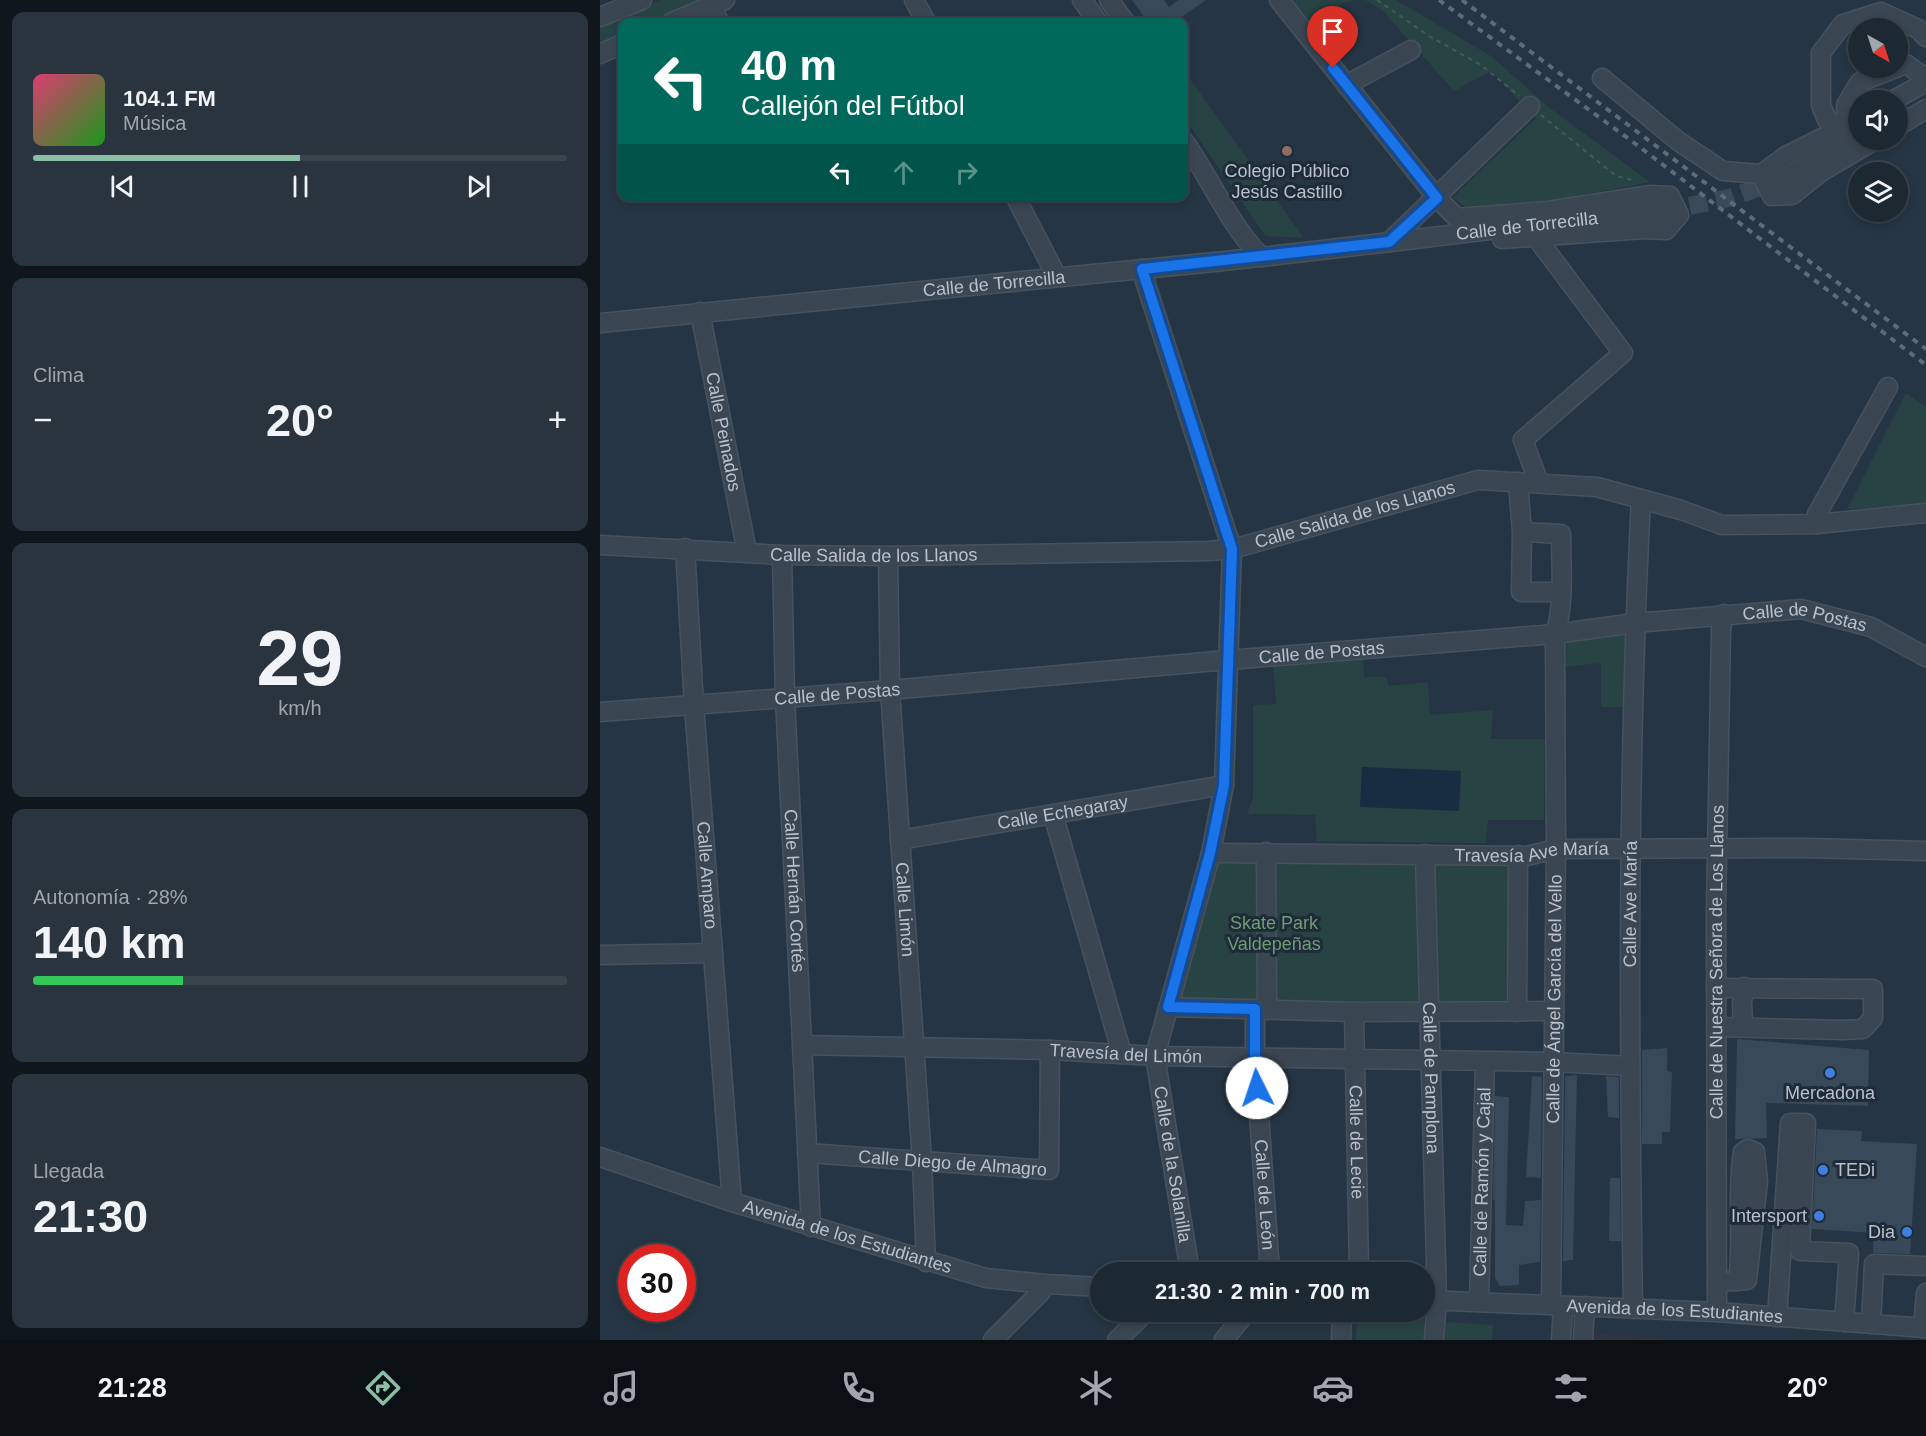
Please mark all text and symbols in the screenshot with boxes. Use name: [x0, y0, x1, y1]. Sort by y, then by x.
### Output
pin: [1307, 6, 1358, 68]
icon: arrive: [1316, 15, 1349, 48]
north arrow: [1848, 18, 1908, 78]
map controls: [1848, 18, 1908, 222]
icon: left: [642, 42, 720, 120]
text: 40 m: [741, 42, 837, 89]
text: 104.1 FM: [123, 86, 216, 111]
button: sound: [1848, 90, 1908, 150]
text: Callejón del Fútbol: [741, 91, 965, 121]
text: Música: [123, 112, 186, 134]
marker: Colegio Público Jesús Castillo: [1280, 144, 1294, 158]
icon: left: [824, 156, 857, 189]
icon: ahead: [887, 156, 920, 189]
icon: right: [950, 156, 983, 189]
place label: Colegio Público Jesús Castillo: [1224, 161, 1350, 202]
button: layers: [1848, 162, 1908, 222]
icon: previous: [106, 170, 139, 203]
icon: pause: [284, 170, 317, 203]
icon: next: [462, 170, 495, 203]
street label: Calle de Torrecilla: [1455, 208, 1600, 244]
street label: Calle de Torrecilla: [922, 267, 1067, 301]
text: Clima: [33, 364, 84, 386]
street label: Calle Peinados: [702, 370, 745, 493]
text: 20°: [266, 395, 334, 446]
text: −: [33, 401, 52, 438]
text: +: [548, 401, 567, 438]
street label: Calle Salida de los Llanos: [1252, 477, 1457, 552]
street label: Calle Salida de los Llanos: [770, 544, 977, 566]
street label: Calle de Postas: [1742, 599, 1869, 636]
text: 29: [257, 614, 343, 702]
street label: Calle de Postas: [1258, 638, 1385, 668]
street label: Calle de Postas: [774, 679, 901, 709]
text: km/h: [278, 697, 322, 719]
street label: Calle Echegaray: [996, 791, 1129, 833]
street label: Calle de Nuestra Señora de Los Llanos: [1706, 805, 1728, 1119]
street label: Calle Hernán Cortés: [780, 809, 808, 973]
street label: Calle Amparo: [693, 821, 721, 930]
street label: Travesía Ave María: [1454, 839, 1610, 866]
street label: Calle Ave María: [1620, 840, 1641, 967]
street label: Calle Limón: [892, 861, 918, 958]
street label: Calle de Ángel García del Vello: [1543, 874, 1566, 1124]
text: Autonomía · 28%: [33, 886, 188, 908]
park label: Skate Park Valdepeñas: [1227, 913, 1321, 954]
text: 140 km: [33, 917, 186, 968]
street label: Calle de Pamplona: [1419, 1002, 1443, 1155]
street label: Travesía del Limón: [1049, 1040, 1202, 1067]
position arrow: [1225, 1056, 1289, 1120]
marker: Mercadona: [1823, 1066, 1837, 1080]
place label: Mercadona: [1785, 1083, 1876, 1103]
street label: Calle de la Solanilla: [1150, 1085, 1195, 1245]
street label: Calle de Lecie: [1345, 1085, 1368, 1199]
street label: Calle de Ramón y Cajal: [1470, 1087, 1494, 1277]
street label: Calle de León: [1251, 1139, 1278, 1251]
street label: Calle Diego de Almagro: [858, 1147, 1048, 1180]
text: Llegada: [33, 1160, 104, 1182]
place label: TEDi: [1835, 1160, 1875, 1180]
marker: TEDi: [1816, 1163, 1830, 1177]
text: 21:30: [33, 1191, 148, 1242]
street label: Avenida de los Estudiantes: [741, 1196, 954, 1277]
place label: Intersport: [1731, 1206, 1807, 1226]
marker: Intersport: [1812, 1209, 1826, 1223]
place label: Dia: [1868, 1222, 1896, 1242]
marker: Dia: [1900, 1225, 1914, 1239]
speed limit sign: 30: [618, 1244, 696, 1322]
text: 21:30 · 2 min · 700 m: [1155, 1279, 1370, 1304]
street label: Avenida de los Estudiantes: [1566, 1296, 1784, 1327]
icon: directions: [362, 1367, 404, 1409]
icon: music: [600, 1367, 642, 1409]
icon: phone: [837, 1367, 879, 1409]
icon: climate: [1075, 1367, 1117, 1409]
icon: car: [1312, 1367, 1354, 1409]
icon: filters: [1550, 1367, 1592, 1409]
text: 21:28: [98, 1373, 167, 1403]
text: 20°: [1787, 1373, 1828, 1403]

